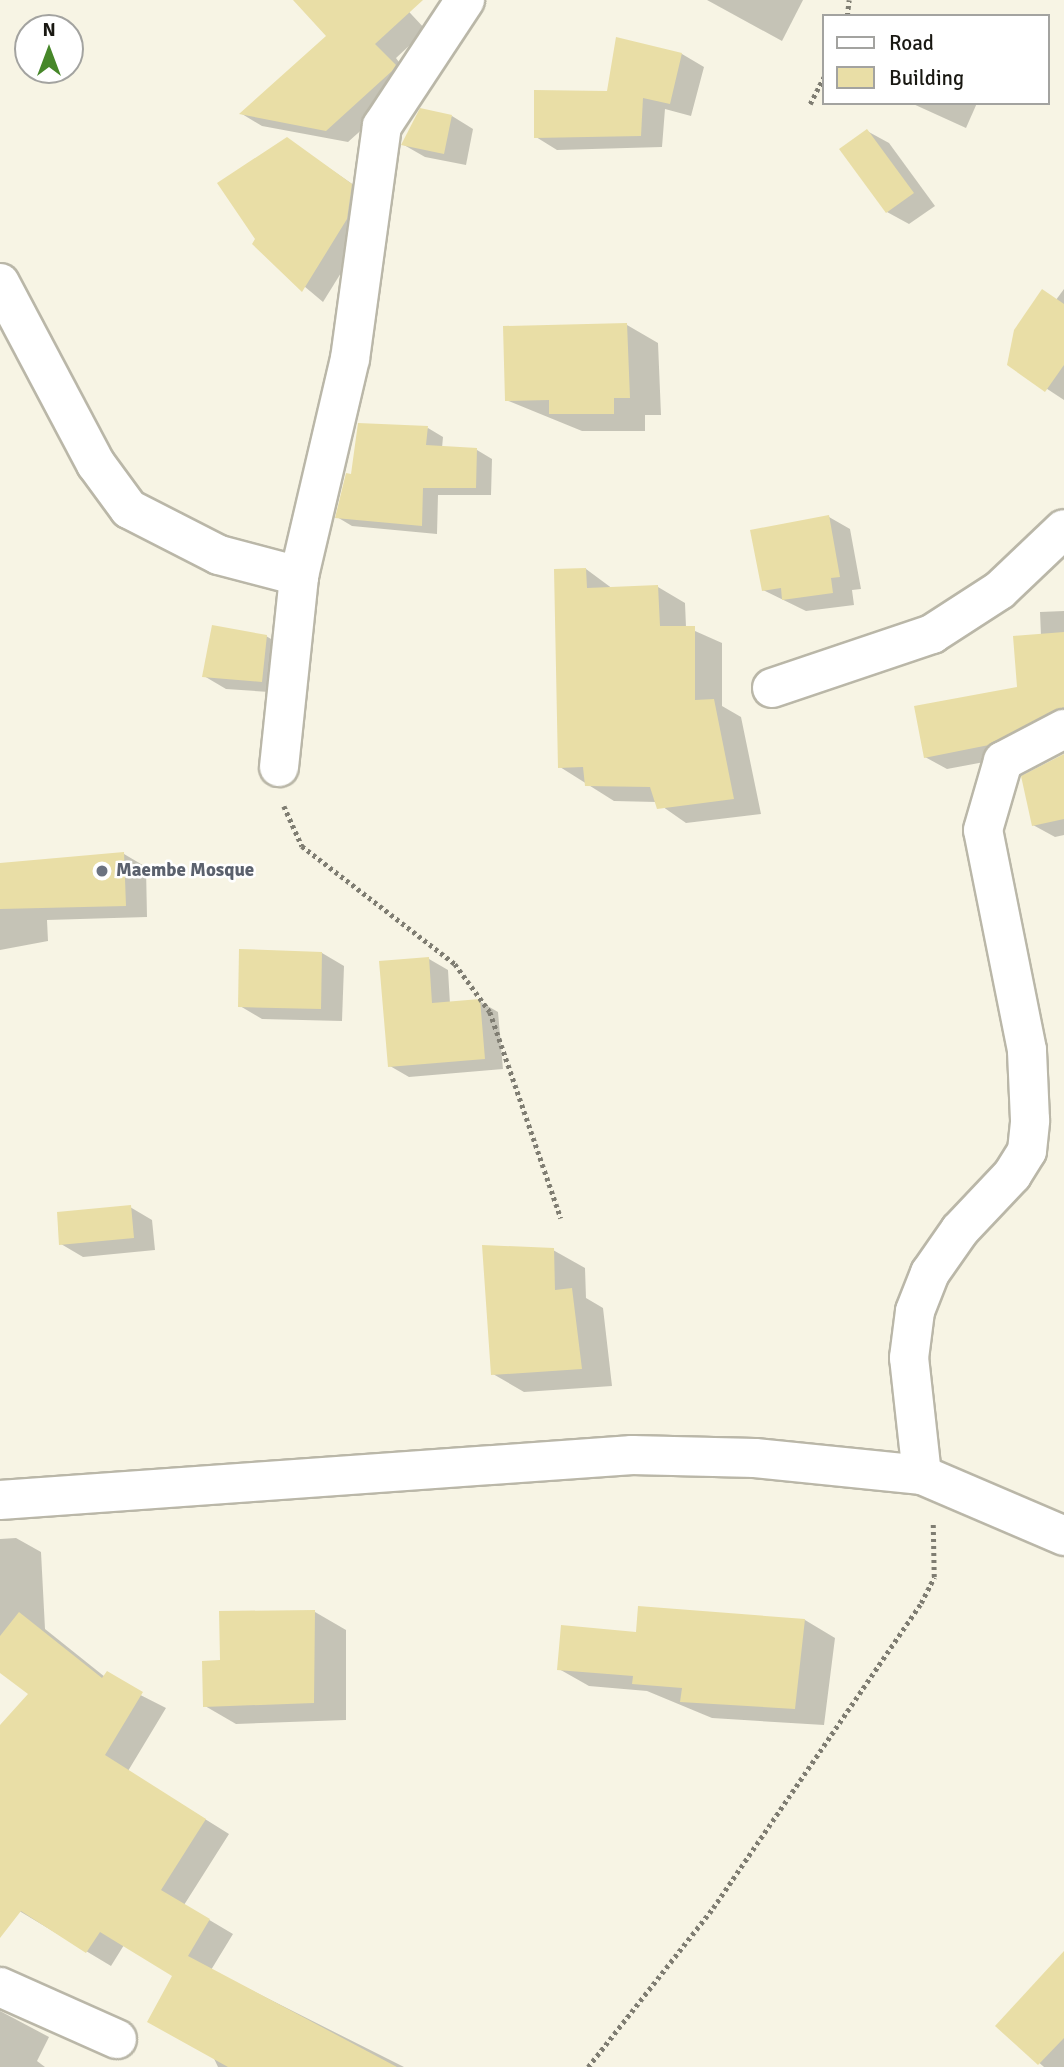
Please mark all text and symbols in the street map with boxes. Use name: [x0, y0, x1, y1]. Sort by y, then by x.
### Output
north arrow: [14, 14, 84, 84]
legend: [822, 14, 1050, 105]
text: N: [42, 18, 56, 42]
text: Road: [889, 30, 934, 56]
text: Building: [889, 65, 964, 91]
place label: Maembe Mosque: [116, 860, 254, 882]
marker: Maembe Mosque: [94, 863, 110, 879]

